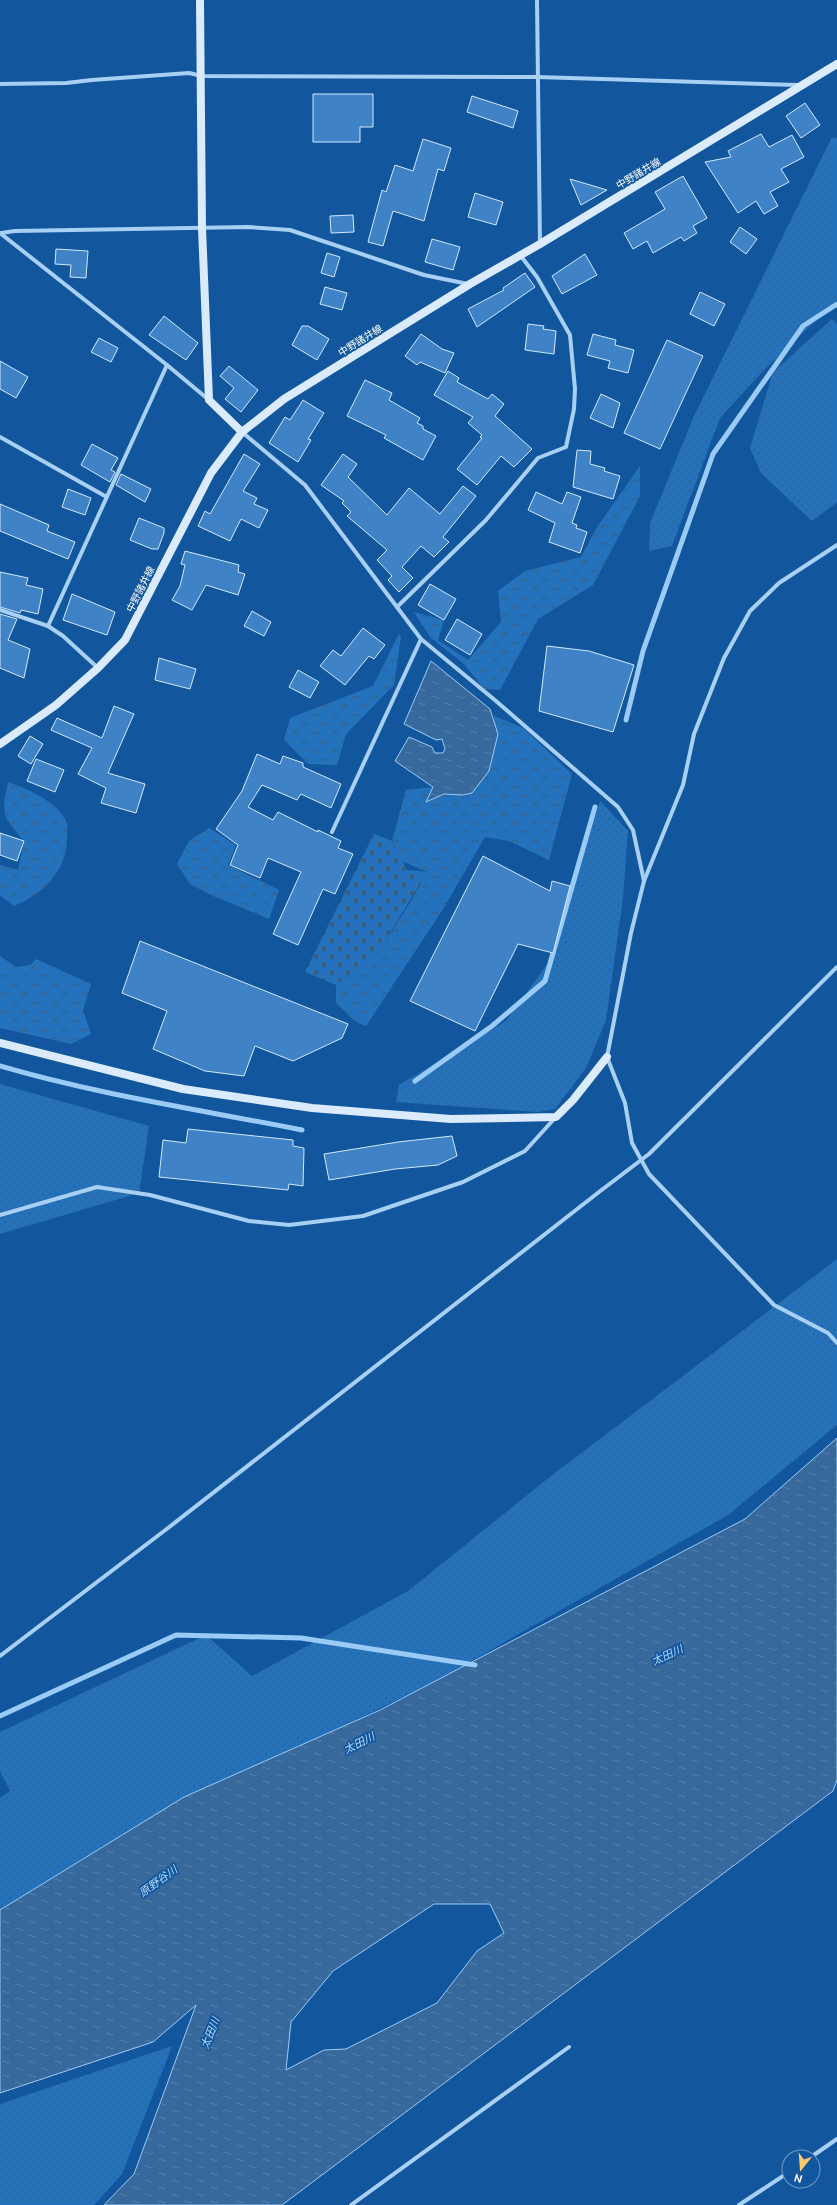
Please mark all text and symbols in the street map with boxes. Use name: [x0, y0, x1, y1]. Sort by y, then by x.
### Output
street label: 中野諸井線: [614, 156, 663, 191]
street label: 中野諸井線: [336, 323, 384, 358]
street label: 中野諸井線: [124, 564, 157, 614]
water label: 太田川: [650, 1642, 685, 1667]
water label: 太田川: [342, 1730, 377, 1756]
water label: 原野谷川: [137, 1863, 180, 1899]
water label: 太田川: [198, 2015, 222, 2051]
north arrow: [781, 2149, 821, 2189]
text: N: [792, 2172, 804, 2186]

